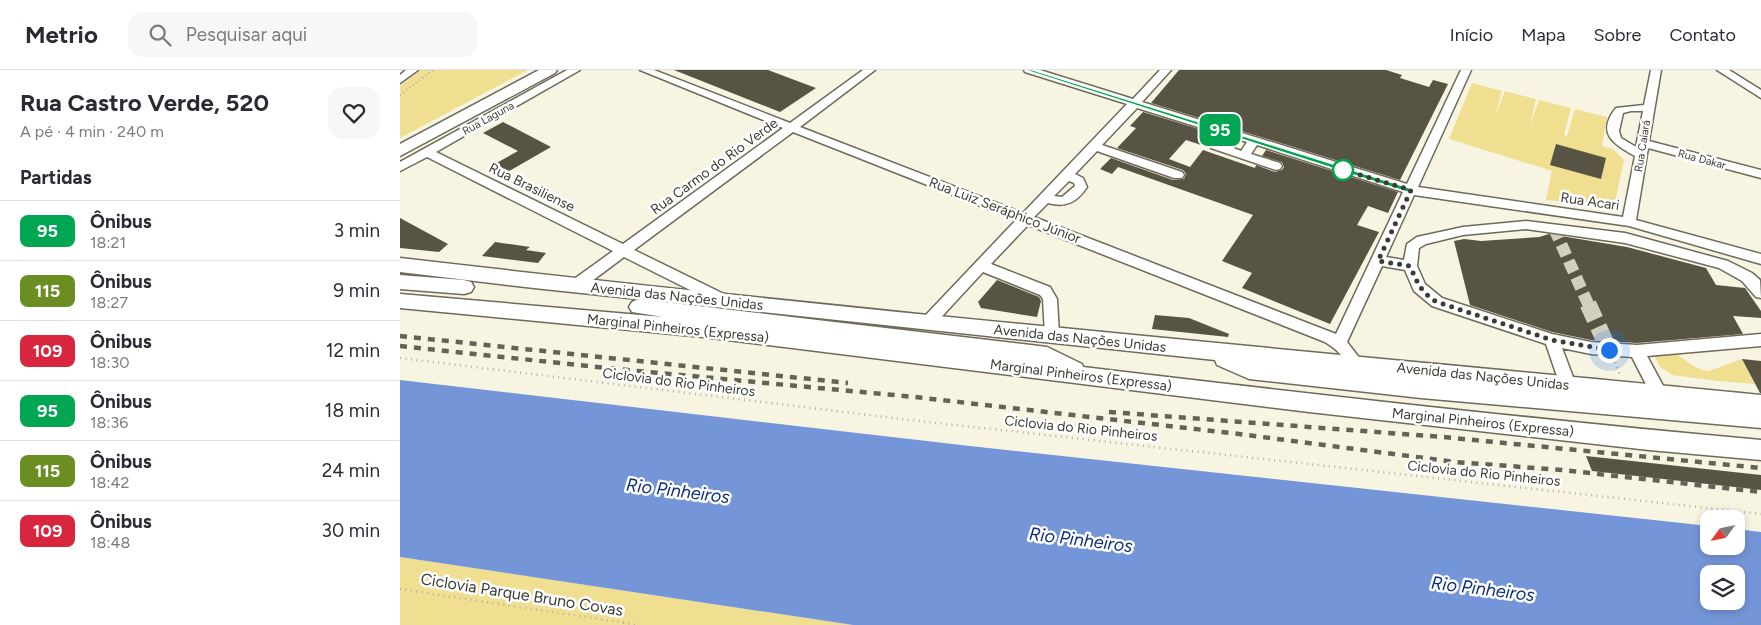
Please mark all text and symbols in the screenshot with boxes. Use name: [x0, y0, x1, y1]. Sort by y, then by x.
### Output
search box: [128, 12, 478, 57]
text: Metrio: [25, 20, 98, 49]
icon: search: [146, 21, 174, 49]
text: Pesquisar aqui: [186, 23, 307, 46]
text: Início: [1450, 24, 1493, 46]
text: Mapa: [1521, 24, 1565, 46]
text: Sobre: [1593, 24, 1641, 46]
text: Contato: [1669, 24, 1736, 46]
button: heart: [328, 87, 380, 139]
text: Rua Castro Verde, 520: [20, 88, 269, 117]
street label: Rua Laguna: [460, 99, 516, 138]
street label: Rua Carmo do Rio Verde: [647, 114, 782, 218]
line badge: 95: [1198, 114, 1242, 146]
text: 95: [1210, 119, 1230, 141]
street label: Rua Caiará: [1632, 119, 1653, 173]
text: A pé · 4 min · 240 m: [20, 122, 164, 141]
street label: Rua Dakar: [1676, 147, 1728, 172]
street label: Rua Brasiliense: [486, 159, 578, 216]
unlabelled marker: [1332, 159, 1354, 181]
text: Partidas: [20, 166, 92, 189]
street label: Rua Luiz Seráphico Júnior: [926, 174, 1083, 247]
street label: Rua Acari: [1559, 189, 1620, 214]
text: Ônibus: [90, 210, 152, 233]
text: 3 min: [334, 219, 380, 242]
text: 95: [37, 220, 58, 242]
text: 18:21: [90, 233, 126, 252]
text: Ônibus: [90, 270, 152, 293]
text: 9 min: [333, 279, 380, 302]
street label: Avenida das Nações Unidas: [590, 279, 764, 314]
text: 115: [35, 280, 60, 302]
text: 18:27: [90, 293, 128, 312]
street label: Marginal Pinheiros (Expressa): [586, 310, 770, 347]
street label: Avenida das Nações Unidas: [993, 321, 1167, 356]
text: Ônibus: [90, 330, 152, 353]
your location: [1597, 338, 1622, 363]
text: 12 min: [326, 339, 380, 362]
text: 109: [33, 340, 62, 362]
text: 18:30: [90, 353, 129, 372]
street label: Marginal Pinheiros (Expressa): [989, 356, 1173, 395]
street label: Avenida das Nações Unidas: [1396, 359, 1570, 394]
street label: Ciclovia do Rio Pinheiros: [602, 365, 756, 400]
text: Ônibus: [90, 390, 152, 413]
text: 18 min: [325, 399, 380, 422]
text: 95: [37, 400, 58, 422]
street label: Marginal Pinheiros (Expressa): [1391, 404, 1575, 441]
street label: Ciclovia do Rio Pinheiros: [1004, 412, 1158, 445]
text: 18:36: [90, 413, 128, 432]
text: Ônibus: [90, 450, 152, 473]
street label: Ciclovia do Rio Pinheiros: [1407, 457, 1561, 490]
text: 24 min: [322, 459, 380, 482]
text: 115: [35, 460, 60, 482]
text: 18:42: [90, 473, 129, 492]
water label: Rio Pinheiros: [625, 474, 732, 508]
text: Ônibus: [90, 510, 152, 533]
north arrow: [1700, 510, 1745, 555]
map controls: [1700, 510, 1745, 610]
text: 30 min: [322, 519, 380, 542]
text: 109: [33, 520, 62, 542]
water label: Rio Pinheiros: [1028, 523, 1135, 557]
text: 18:48: [90, 533, 130, 552]
button: layers: [1700, 565, 1745, 610]
street label: Ciclovia Parque Bruno Covas: [419, 569, 625, 620]
water label: Rio Pinheiros: [1430, 572, 1537, 606]

